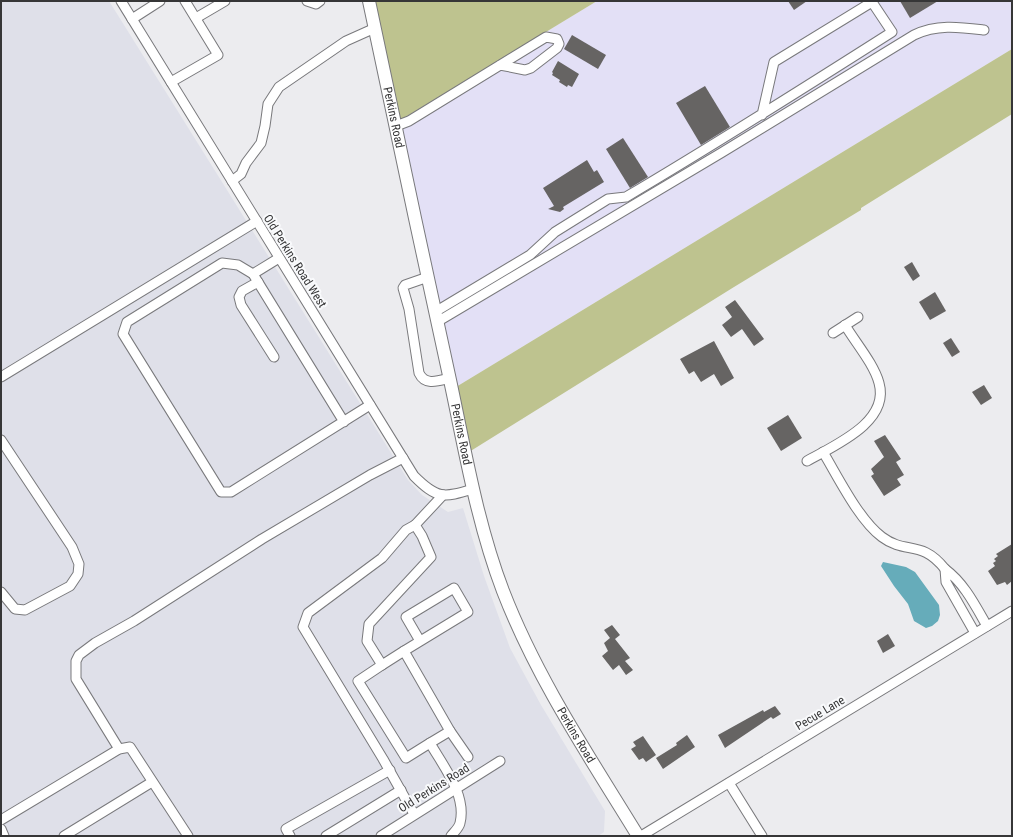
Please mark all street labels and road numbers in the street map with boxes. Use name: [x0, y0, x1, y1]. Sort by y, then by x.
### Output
street label: Perkins Road: [380, 85, 407, 149]
street label: Old Perkins Road West: [261, 212, 330, 311]
street label: Perkins Road: [448, 402, 474, 466]
street label: Pecue Lane: [793, 693, 847, 733]
street label: Perkins Road: [554, 705, 598, 765]
street label: Old Perkins Road: [396, 761, 472, 815]

